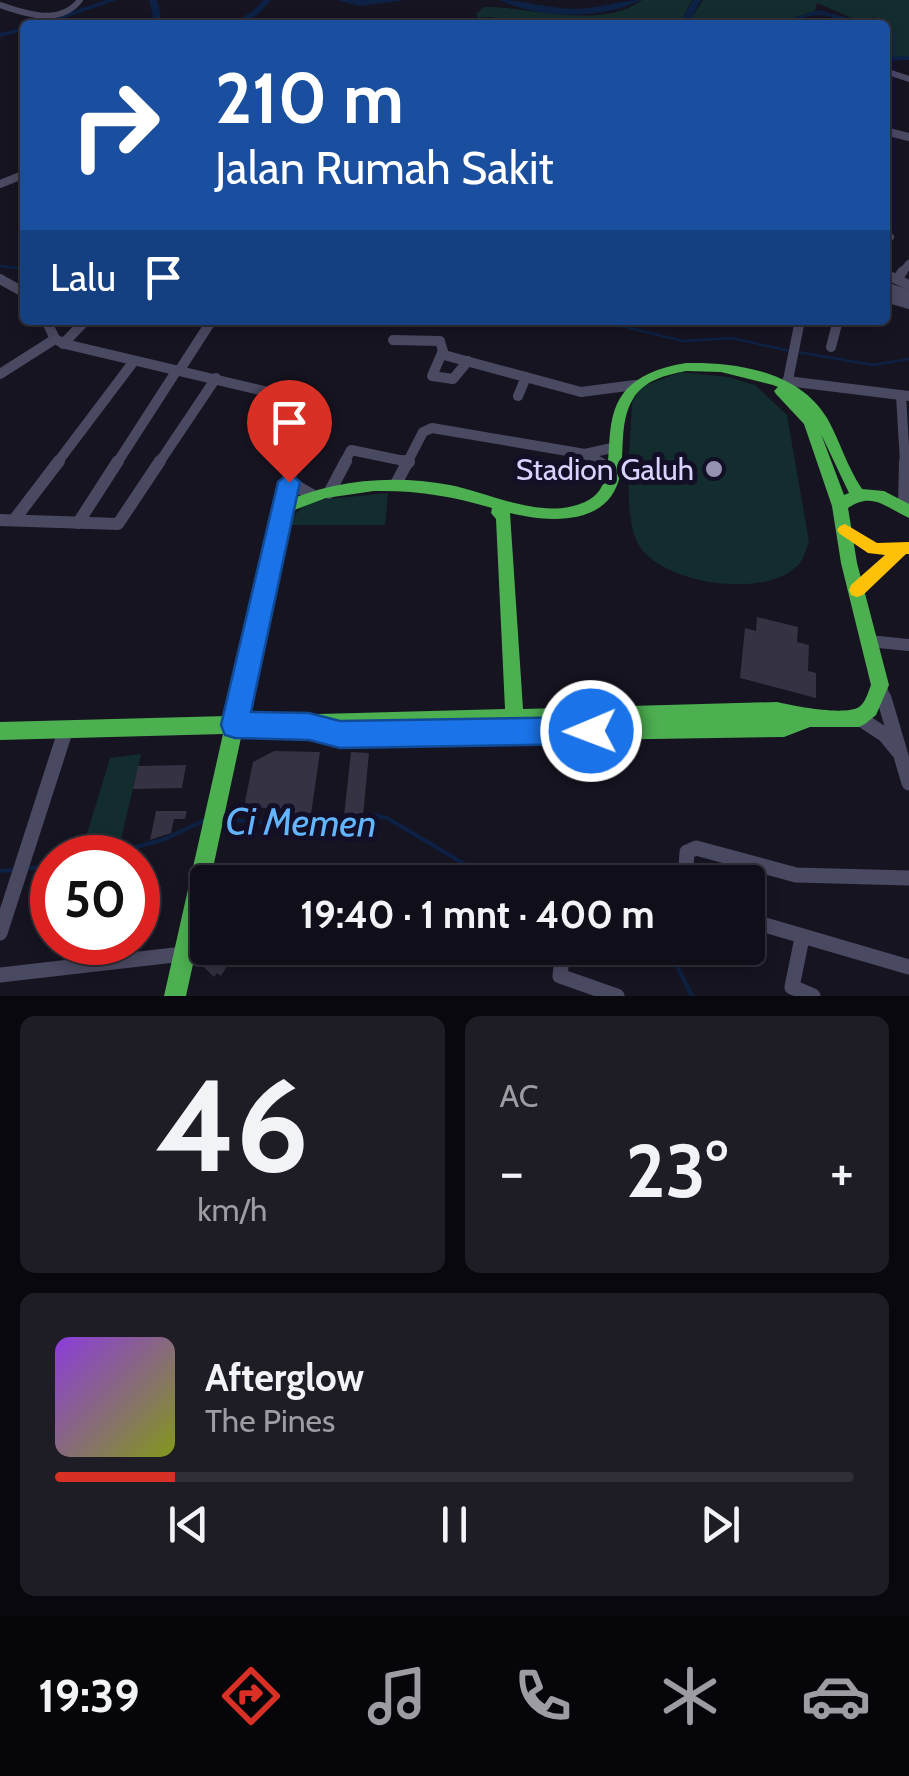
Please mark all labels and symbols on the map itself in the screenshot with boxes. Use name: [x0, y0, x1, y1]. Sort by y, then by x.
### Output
pin: [247, 380, 332, 483]
place label: Stadion Galuh: [516, 451, 694, 488]
marker: Stadion Galuh: [703, 458, 725, 480]
position arrow: [539, 679, 643, 783]
water label: Ci Memen: [225, 797, 377, 847]
speed limit sign: 50: [30, 835, 160, 965]

